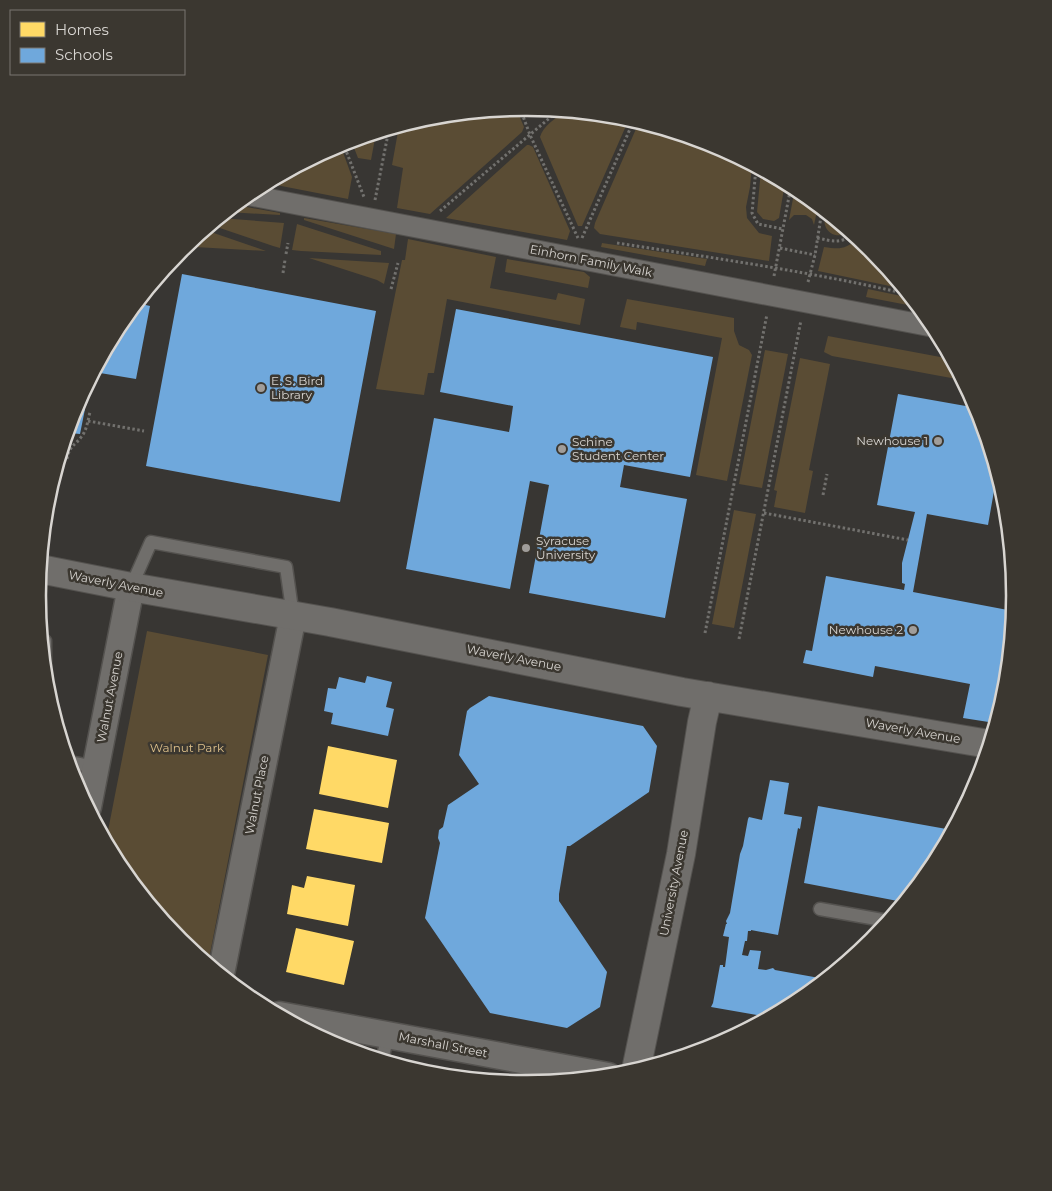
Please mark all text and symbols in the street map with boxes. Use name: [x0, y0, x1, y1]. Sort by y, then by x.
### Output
legend: [10, 10, 185, 75]
text: Homes: [55, 20, 109, 39]
text: Schools: [55, 45, 113, 64]
street label: Einhorn Family Walk: [529, 241, 654, 280]
place label: E. S. Bird Library: [271, 373, 323, 402]
marker: E. S. Bird Library: [255, 382, 267, 394]
place label: Newhouse 1: [856, 433, 928, 448]
place label: Schine Student Center: [572, 434, 664, 463]
marker: Newhouse 1: [932, 435, 944, 447]
marker: Schine Student Center: [556, 443, 568, 455]
place label: Syracuse University: [536, 533, 596, 562]
marker: Syracuse University: [520, 542, 532, 554]
street label: Waverly Avenue: [68, 567, 165, 600]
place label: Newhouse 2: [829, 622, 903, 637]
marker: Newhouse 2: [907, 624, 919, 636]
street label: Waverly Avenue: [466, 641, 563, 674]
street label: Walnut Avenue: [93, 650, 126, 744]
street label: Waverly Avenue: [864, 715, 962, 746]
park label: Walnut Park: [150, 740, 225, 755]
street label: Walnut Place: [242, 754, 272, 836]
street label: University Avenue: [656, 829, 691, 937]
street label: Marshall Street: [397, 1029, 489, 1061]

